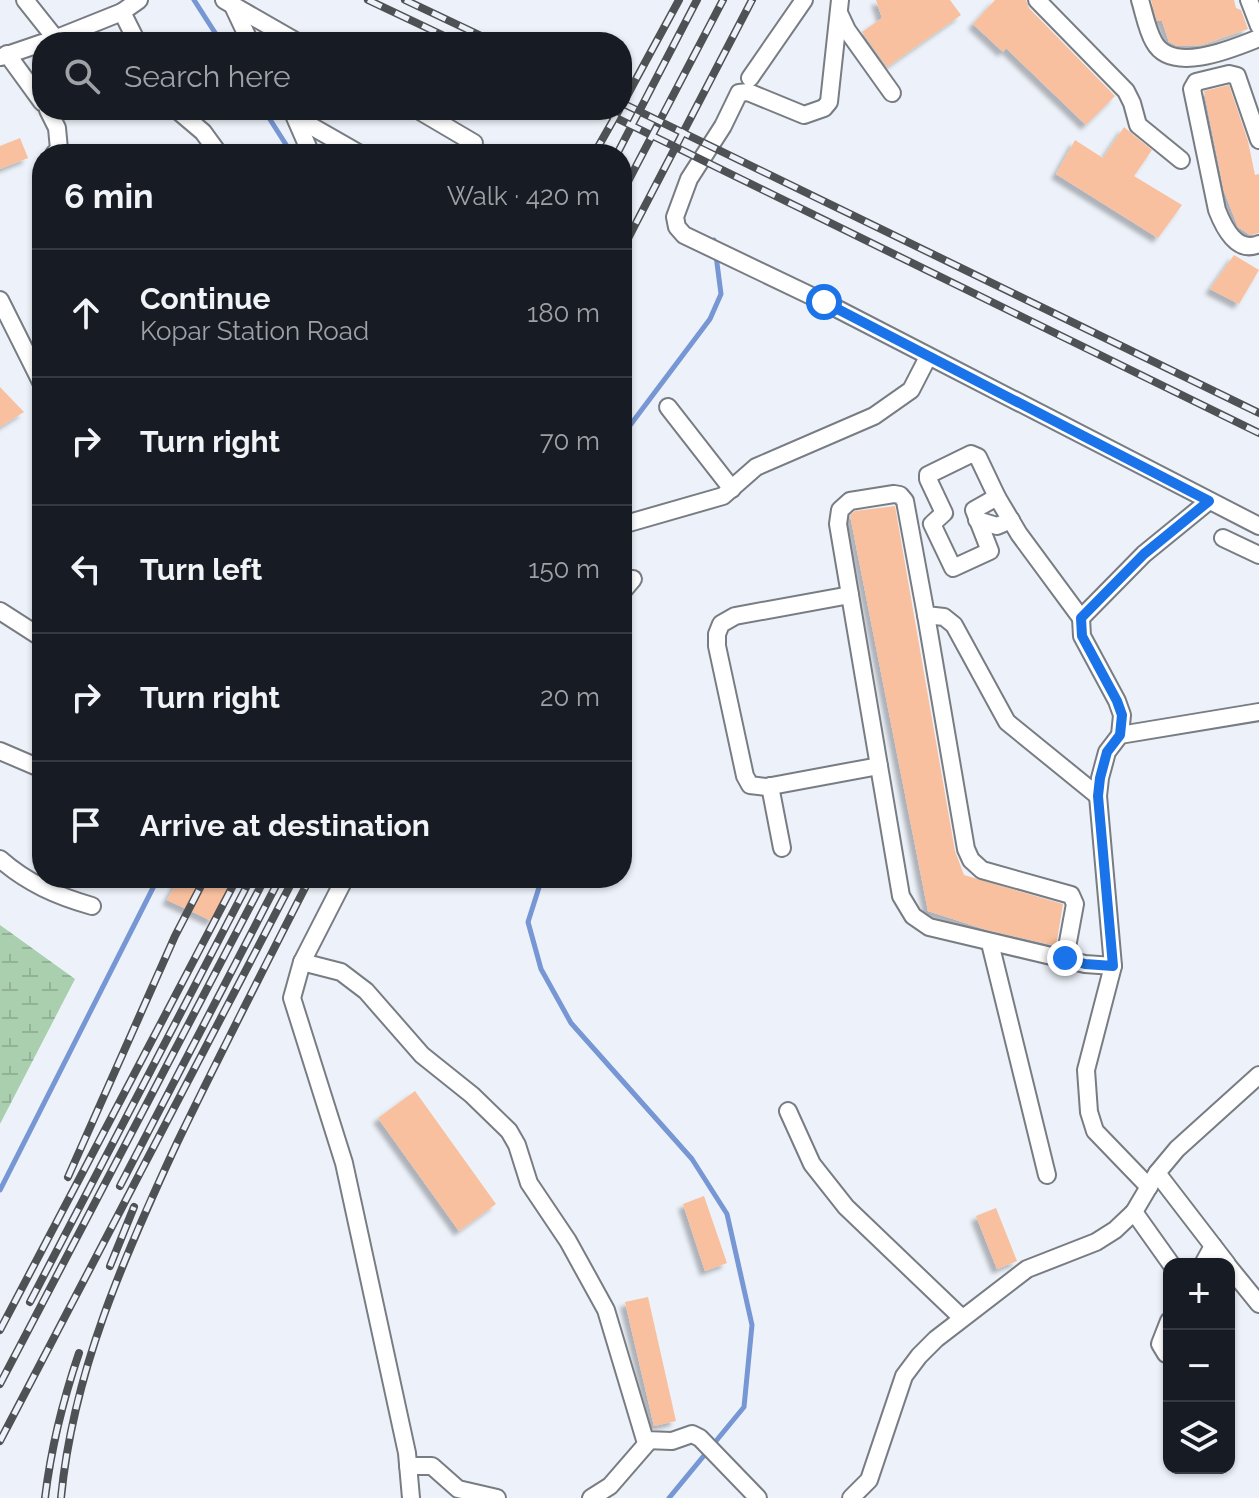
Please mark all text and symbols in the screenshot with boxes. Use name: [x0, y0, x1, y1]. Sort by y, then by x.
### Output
search box: [32, 32, 632, 120]
icon: search: [60, 54, 104, 98]
text: Search here: [124, 59, 291, 94]
text: 6 min: [64, 176, 154, 216]
text: Walk · 420 m: [447, 181, 600, 211]
text: Continue: [140, 281, 271, 316]
route start: [806, 284, 842, 320]
icon: ahead: [64, 291, 108, 335]
text: 180 m: [527, 298, 600, 328]
text: Kopar Station Road: [140, 316, 369, 346]
icon: right: [64, 419, 108, 463]
text: Turn right: [140, 424, 280, 459]
text: 70 m: [540, 426, 600, 456]
icon: left: [64, 547, 108, 591]
text: Turn left: [140, 552, 262, 587]
text: 150 m: [528, 554, 600, 584]
icon: right: [64, 675, 108, 719]
text: Turn right: [140, 680, 280, 715]
text: 20 m: [540, 682, 600, 712]
icon: arrive: [64, 803, 108, 847]
text: Arrive at destination: [140, 808, 430, 843]
route end: [1047, 940, 1083, 976]
map controls: [1163, 1258, 1235, 1474]
button: +: [1163, 1258, 1235, 1330]
button: −: [1163, 1330, 1235, 1402]
button: layers: [1163, 1402, 1235, 1474]

